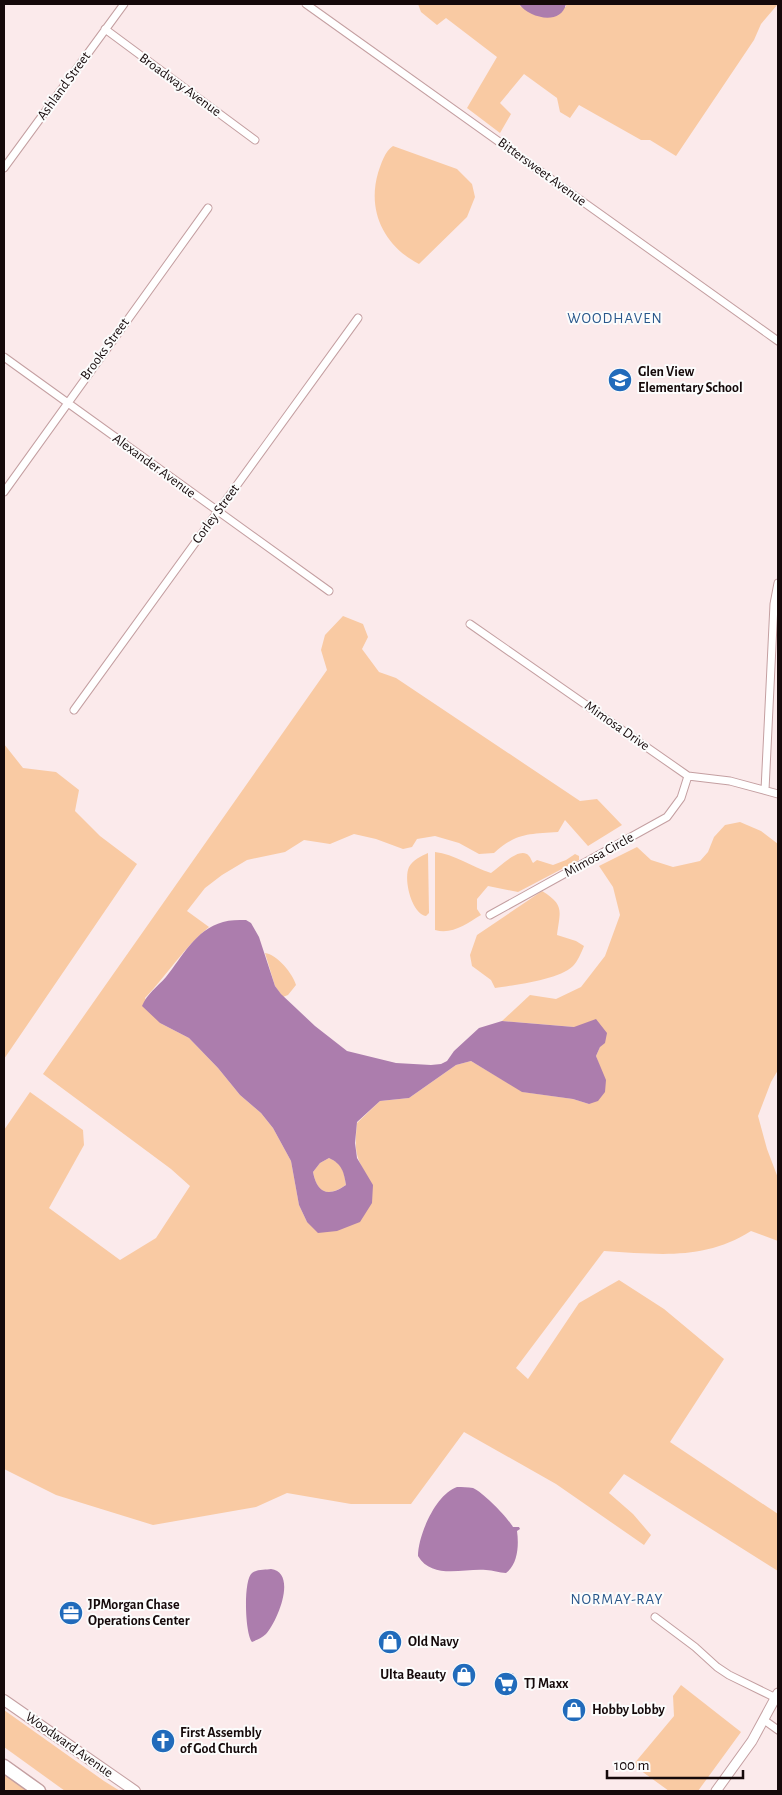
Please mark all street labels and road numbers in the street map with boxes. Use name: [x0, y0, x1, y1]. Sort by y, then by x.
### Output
street label: Ashland Street: [35, 49, 94, 123]
street label: Broadway Avenue: [137, 51, 223, 119]
street label: Bittersweet Avenue: [495, 135, 589, 209]
street label: Brooks Street: [78, 315, 132, 382]
street label: Alexander Avenue: [110, 431, 198, 501]
street label: Corley Street: [190, 481, 242, 546]
street label: Mimosa Drive: [582, 699, 652, 753]
street label: Mimosa Circle: [562, 830, 636, 880]
street label: Woodward Avenue: [23, 1710, 115, 1780]

